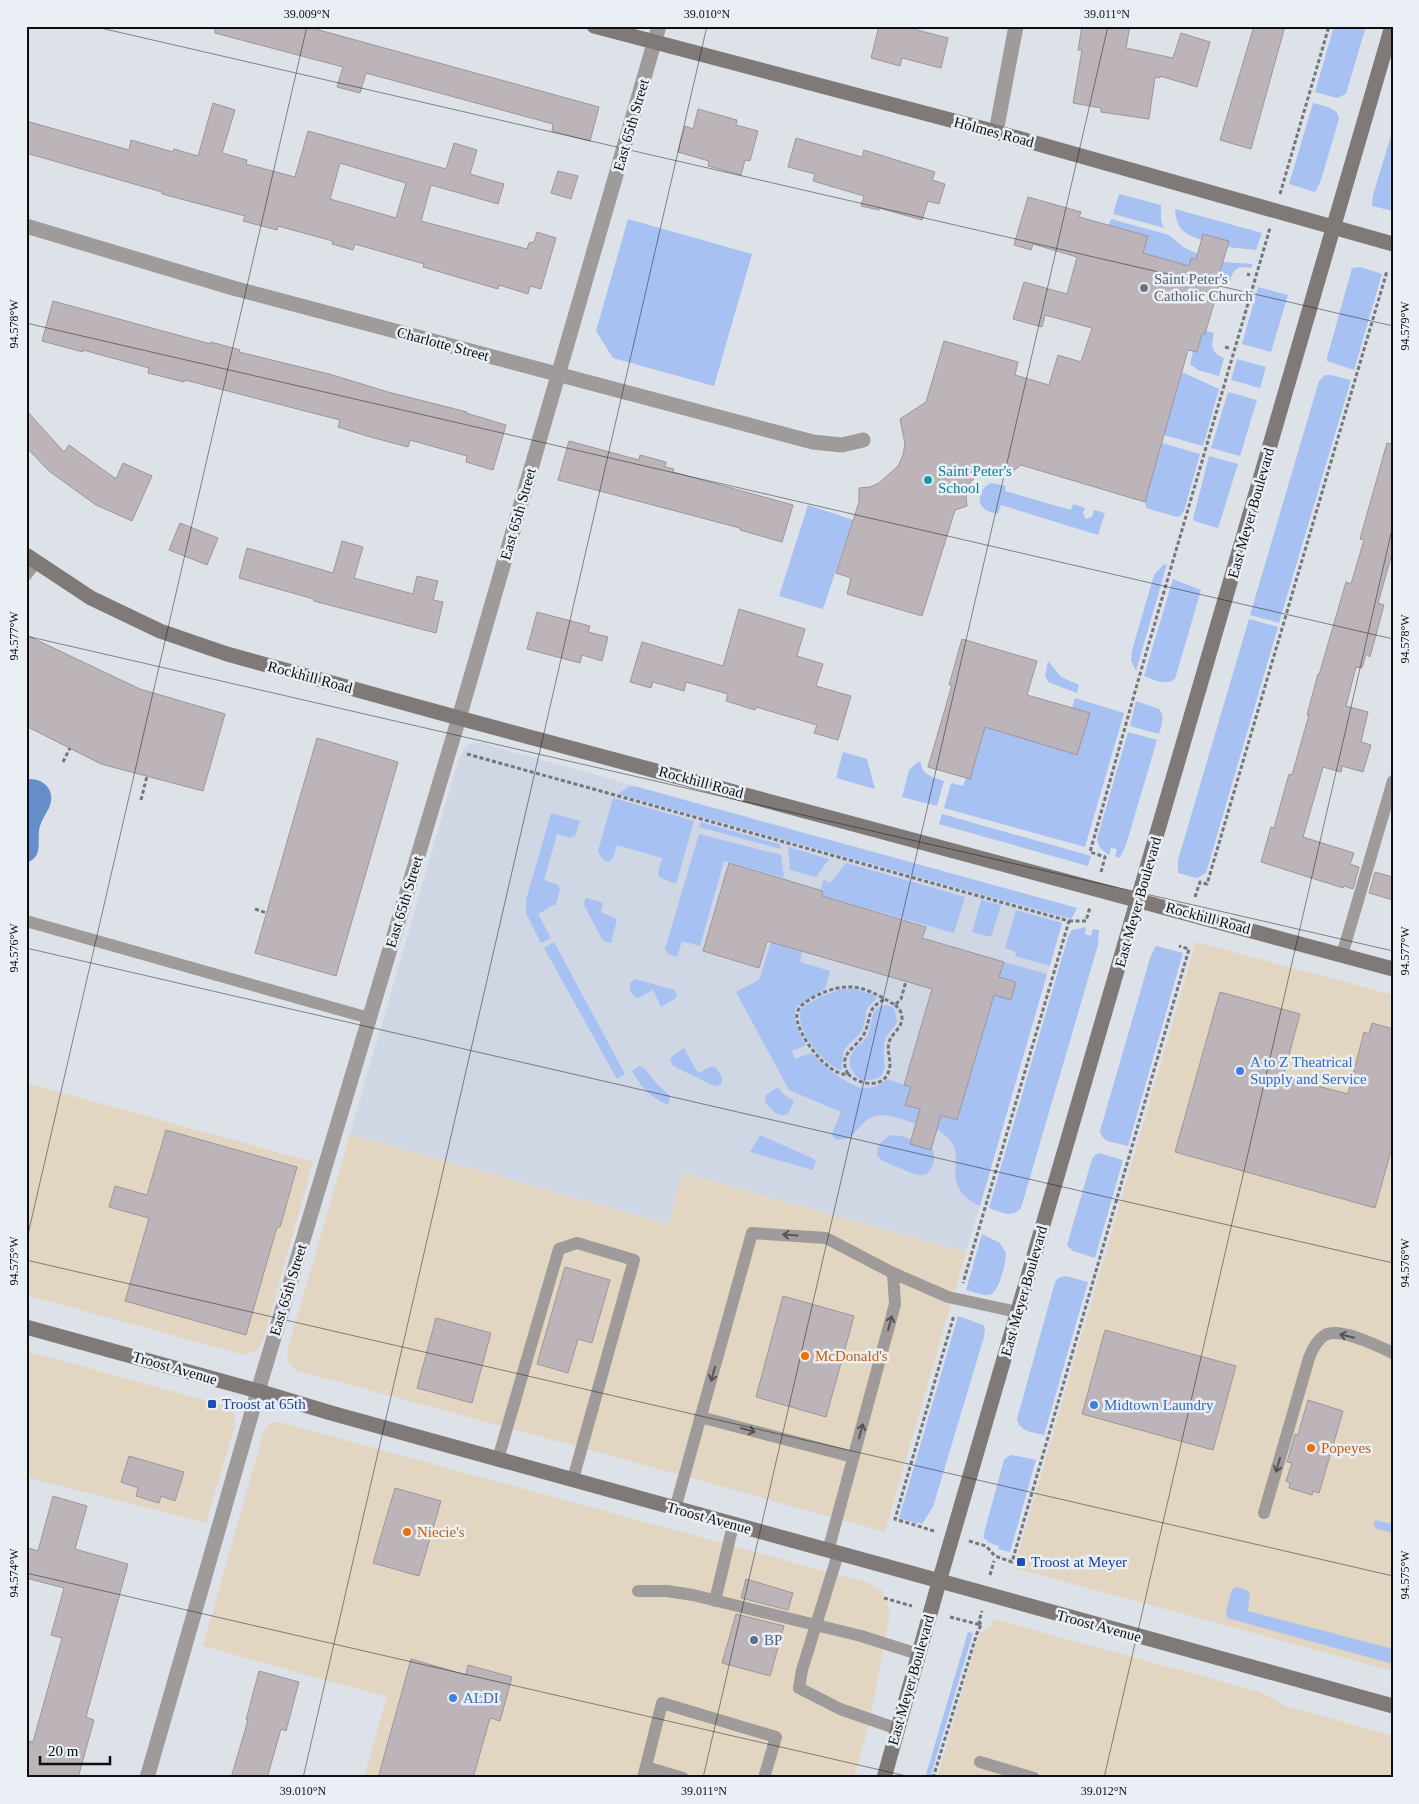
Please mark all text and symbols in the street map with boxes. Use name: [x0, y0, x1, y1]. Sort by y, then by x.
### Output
text: 39.009°N: [284, 7, 331, 21]
text: 39.010°N: [684, 7, 731, 21]
text: 39.011°N: [1084, 7, 1130, 21]
street label: East 65th Street: [610, 76, 652, 173]
street label: Holmes Road: [952, 114, 1036, 150]
place label: Saint Peter's Catholic Church: [1154, 271, 1253, 304]
marker: Saint Peter's Catholic Church: [1138, 282, 1150, 294]
text: 94.578°W: [7, 299, 21, 349]
text: 94.579°W: [1398, 301, 1412, 351]
street label: Charlotte Street: [395, 324, 492, 364]
street label: East Meyer Boulevard: [1225, 445, 1277, 580]
place label: Saint Peter's School: [938, 463, 1012, 496]
street label: East 65th Street: [497, 465, 539, 562]
marker: Saint Peter's School: [922, 474, 934, 486]
text: 94.577°W: [7, 611, 21, 661]
text: 94.578°W: [1398, 614, 1412, 664]
street label: Rockhill Road: [266, 658, 355, 696]
street label: Rockhill Road: [657, 763, 746, 801]
street label: East Meyer Boulevard: [1112, 834, 1164, 969]
street label: East 65th Street: [382, 853, 426, 950]
street label: Rockhill Road: [1164, 899, 1253, 937]
text: 94.576°W: [7, 923, 21, 973]
text: 94.577°W: [1398, 926, 1412, 976]
place label: A to Z Theatrical Supply and Service: [1250, 1054, 1367, 1087]
marker: A to Z Theatrical Supply and Service: [1234, 1065, 1246, 1077]
street label: East Meyer Boulevard: [998, 1223, 1050, 1358]
one-way arrow: [783, 1231, 799, 1240]
text: 94.575°W: [7, 1236, 21, 1286]
text: 94.576°W: [1398, 1238, 1412, 1288]
street label: East 65th Street: [266, 1241, 310, 1338]
one-way arrow: [886, 1316, 896, 1332]
one-way arrow: [1340, 1331, 1356, 1340]
street label: Troost Avenue: [131, 1348, 219, 1388]
place label: McDonald's: [815, 1348, 888, 1364]
marker: McDonald's: [799, 1350, 811, 1362]
one-way arrow: [707, 1365, 717, 1381]
place label: Troost at 65th: [222, 1396, 306, 1412]
place label: Midtown Laundry: [1104, 1397, 1214, 1413]
marker: Troost at 65th: [206, 1398, 218, 1410]
marker: Midtown Laundry: [1088, 1399, 1100, 1411]
one-way arrow: [856, 1423, 866, 1439]
one-way arrow: [739, 1425, 755, 1435]
place label: Popeyes: [1321, 1440, 1371, 1456]
marker: Popeyes: [1305, 1442, 1317, 1454]
one-way arrow: [1272, 1456, 1282, 1472]
street label: Troost Avenue: [665, 1499, 753, 1537]
place label: Niecie's: [417, 1524, 465, 1540]
marker: Niecie's: [401, 1526, 413, 1538]
text: 94.574°W: [7, 1548, 21, 1598]
text: 94.575°W: [1398, 1550, 1412, 1600]
place label: Troost at Meyer: [1031, 1554, 1127, 1570]
marker: Troost at Meyer: [1015, 1556, 1027, 1568]
street label: Troost Avenue: [1055, 1607, 1143, 1645]
street label: East Meyer Boulevard: [885, 1612, 937, 1747]
place label: BP: [764, 1632, 782, 1648]
marker: BP: [748, 1634, 760, 1646]
place label: ALDI: [463, 1690, 499, 1706]
marker: ALDI: [447, 1692, 459, 1704]
scale bar: [40, 1734, 110, 1766]
text: 20 m: [48, 1743, 79, 1759]
text: 39.010°N: [280, 1784, 327, 1798]
text: 39.011°N: [681, 1784, 727, 1798]
text: 39.012°N: [1081, 1784, 1128, 1798]

